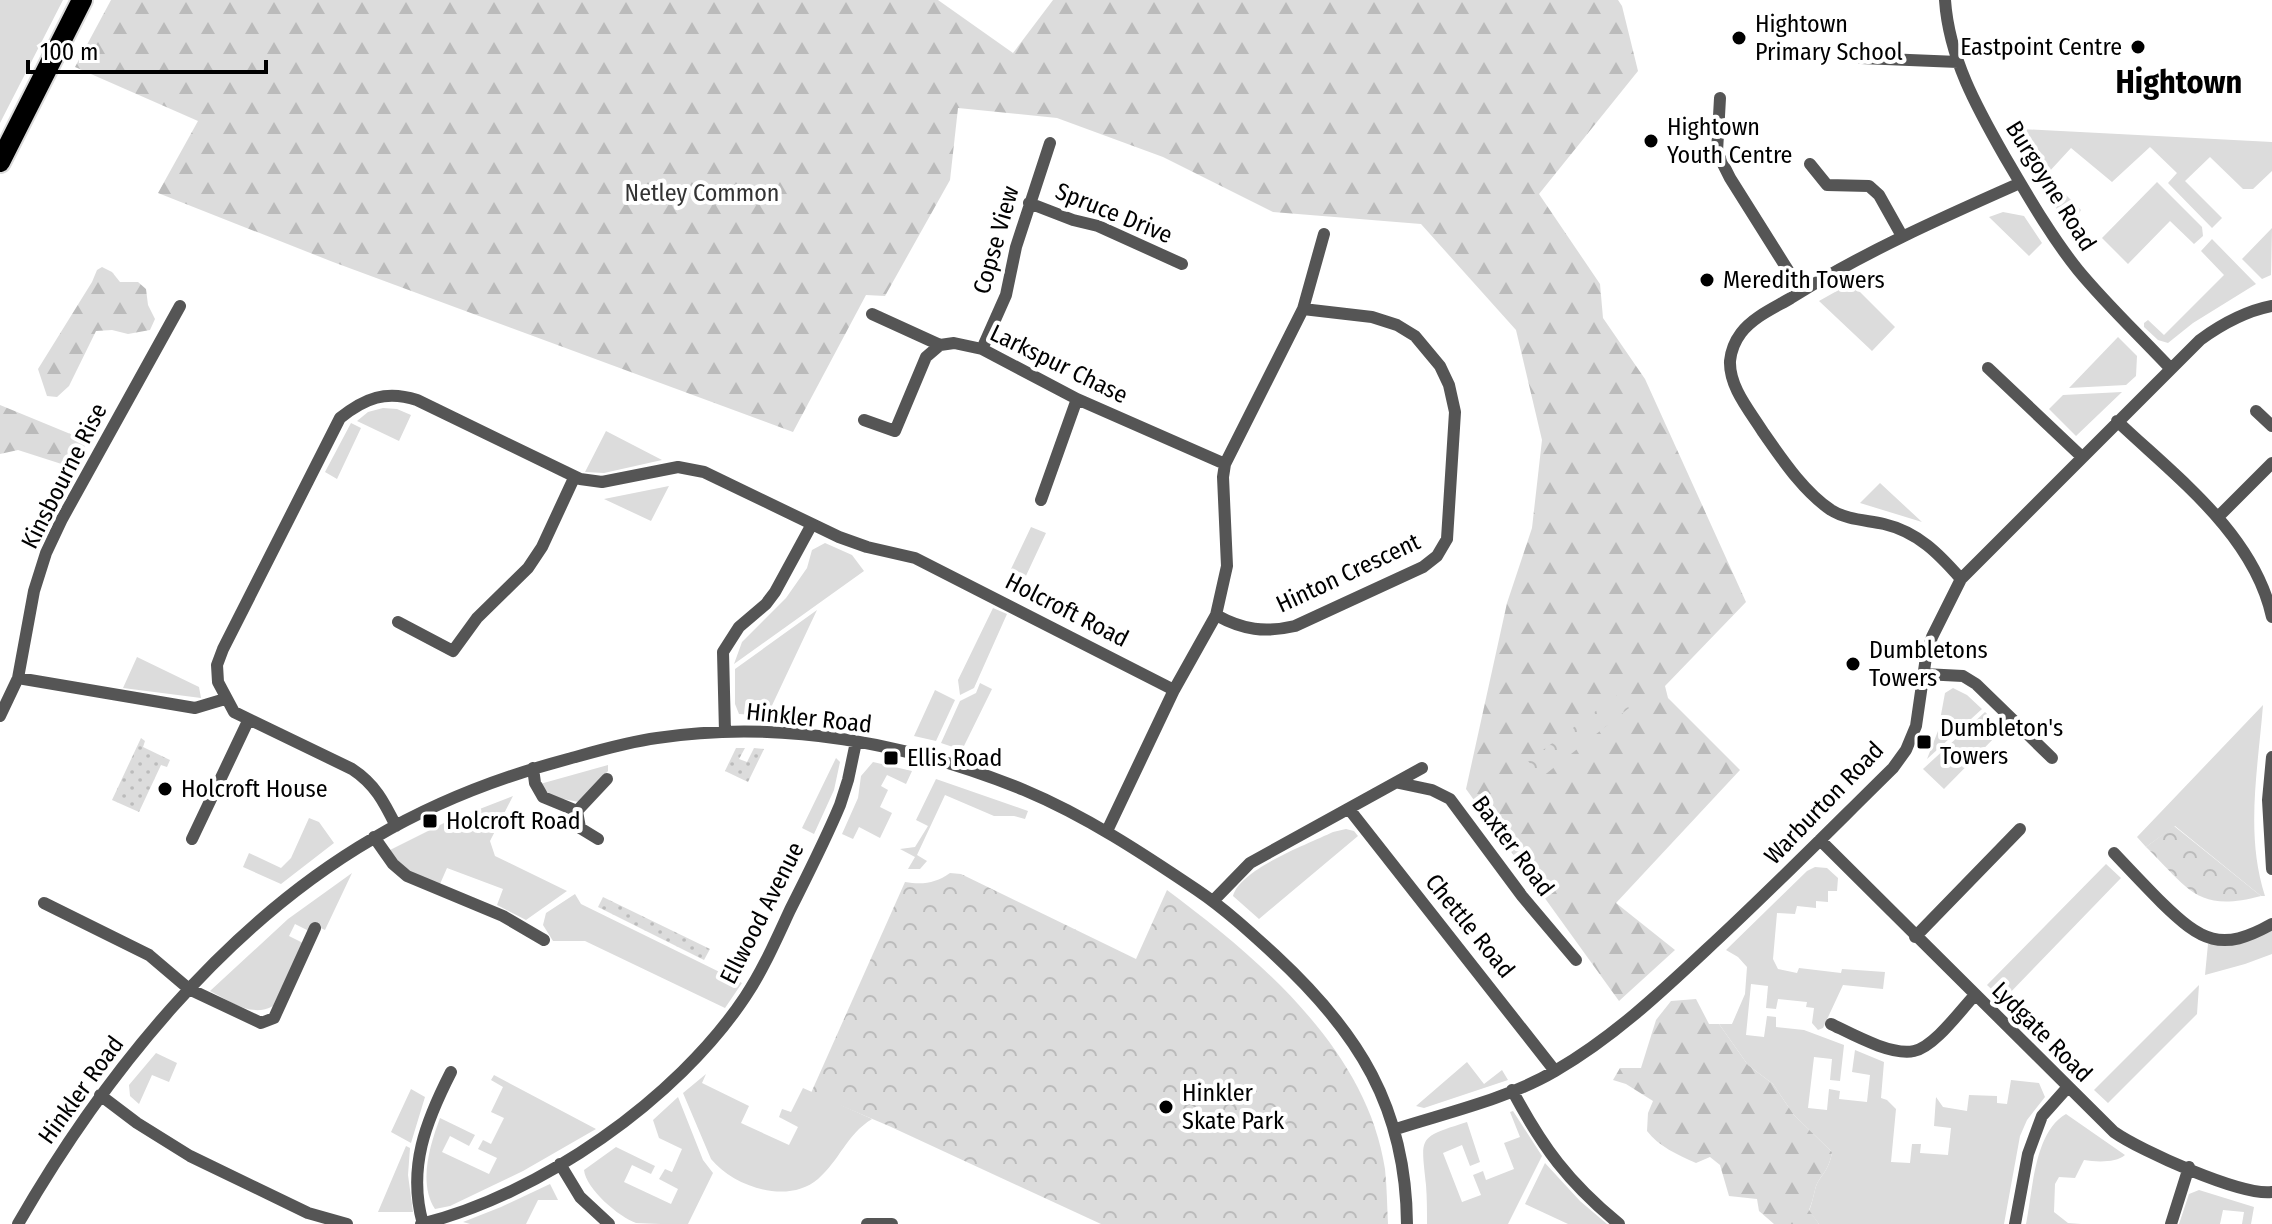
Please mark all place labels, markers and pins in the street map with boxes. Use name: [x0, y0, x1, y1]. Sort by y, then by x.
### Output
place label: Hightown Primary School: [1755, 10, 1903, 66]
marker: Hightown Primary School: [1730, 29, 1748, 47]
place label: Eastpoint Centre: [1960, 33, 2122, 61]
marker: Eastpoint Centre: [2129, 38, 2147, 56]
place label: Hightown Youth Centre: [1667, 113, 1792, 169]
marker: Hightown Youth Centre: [1642, 132, 1660, 150]
place label: Meredith Towers: [1723, 266, 1885, 294]
marker: Meredith Towers: [1698, 271, 1716, 289]
place label: Dumbletons Towers: [1869, 636, 1988, 692]
marker: Dumbletons Towers: [1844, 655, 1862, 673]
place label: Dumbleton's Towers: [1940, 714, 2063, 770]
marker: Dumbleton's Towers: [1915, 733, 1933, 751]
place label: Ellis Road: [907, 744, 1002, 772]
marker: Ellis Road: [882, 749, 900, 767]
place label: Holcroft House: [181, 775, 328, 803]
marker: Holcroft House: [156, 780, 174, 798]
place label: Holcroft Road: [446, 807, 581, 835]
marker: Holcroft Road: [421, 812, 439, 830]
place label: Hinkler Skate Park: [1182, 1079, 1285, 1135]
marker: Hinkler Skate Park: [1157, 1098, 1175, 1116]

